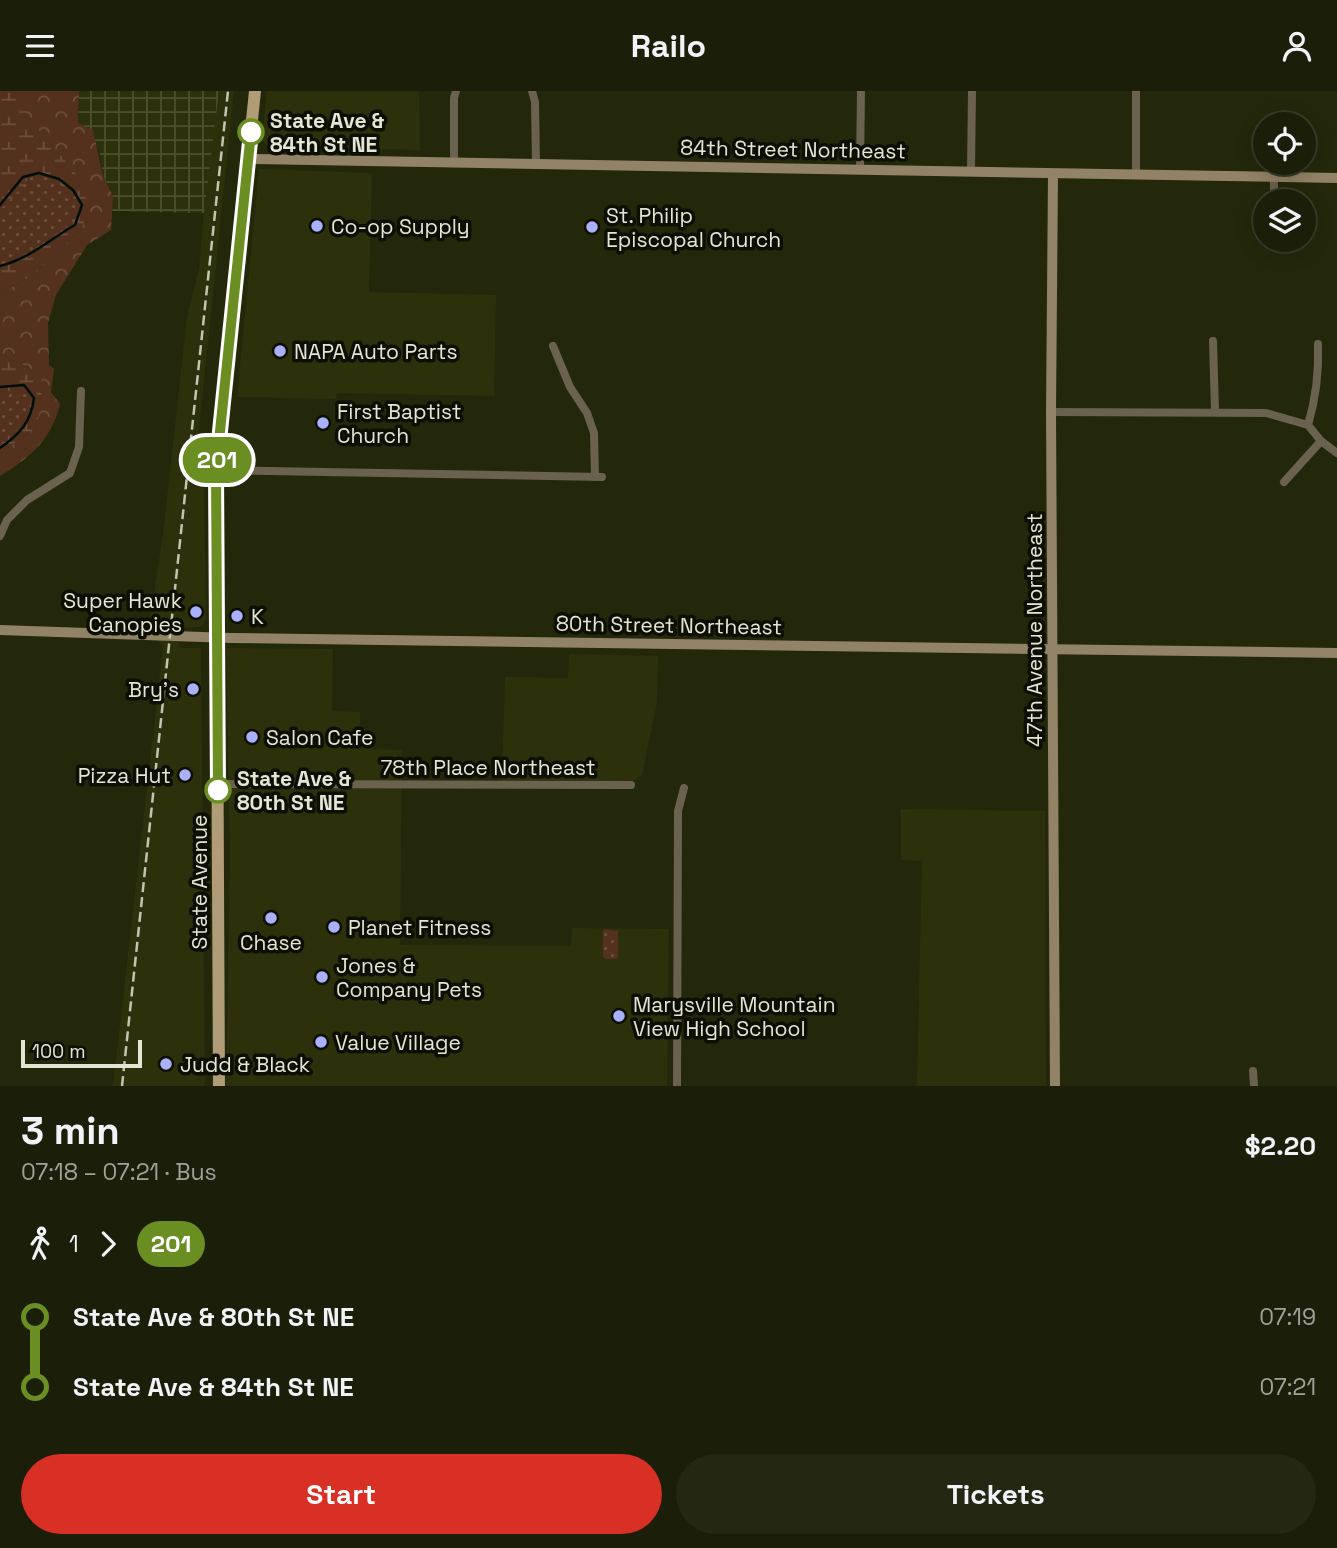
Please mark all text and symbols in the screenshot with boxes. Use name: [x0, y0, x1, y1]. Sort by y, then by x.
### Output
text: Railo: [631, 26, 706, 66]
icon: menu: [21, 27, 59, 65]
icon: person: [1278, 27, 1316, 65]
place label: State Ave & 84th St NE: [270, 107, 385, 158]
map controls: [1253, 112, 1316, 252]
button: locate: [1253, 112, 1316, 175]
marker: State Ave & 84th St NE: [238, 119, 264, 145]
street label: 84th Street Northeast: [680, 134, 906, 164]
button: layers: [1253, 189, 1316, 252]
place label: St. Philip Episcopal Church: [606, 202, 781, 253]
place label: Co-op Supply: [331, 213, 470, 240]
marker: Co-op Supply: [309, 218, 325, 234]
marker: St. Philip Episcopal Church: [584, 219, 600, 235]
place label: NAPA Auto Parts: [294, 338, 458, 365]
marker: NAPA Auto Parts: [272, 343, 288, 359]
place label: First Baptist Church: [337, 398, 461, 449]
marker: First Baptist Church: [315, 415, 331, 431]
line badge: 201: [177, 437, 257, 483]
text: 201: [197, 444, 237, 475]
street label: 47th Avenue Northeast: [1021, 513, 1048, 747]
place label: Super Hawk Canopies: [63, 587, 182, 638]
place label: K: [251, 603, 264, 630]
marker: Super Hawk Canopies: [188, 604, 204, 620]
marker: K: [229, 608, 245, 624]
street label: 80th Street Northeast: [556, 610, 782, 640]
place label: Bry's: [128, 676, 179, 703]
marker: Bry's: [185, 681, 201, 697]
place label: Salon Cafe: [266, 724, 373, 751]
marker: Salon Cafe: [244, 729, 260, 745]
street label: 78th Place Northeast: [380, 754, 596, 781]
place label: Pizza Hut: [78, 762, 171, 789]
place label: State Ave & 80th St NE: [237, 765, 352, 816]
marker: Pizza Hut: [177, 767, 193, 783]
marker: State Ave & 80th St NE: [205, 777, 231, 803]
street label: State Avenue: [186, 815, 213, 949]
marker: Chase: [263, 910, 279, 926]
place label: Planet Fitness: [348, 914, 491, 941]
marker: Planet Fitness: [326, 919, 342, 935]
place label: Chase: [240, 929, 302, 956]
place label: Jones & Company Pets: [336, 952, 482, 1003]
marker: Jones & Company Pets: [314, 969, 330, 985]
place label: Marysville Mountain View High School: [633, 991, 836, 1042]
marker: Marysville Mountain View High School: [611, 1008, 627, 1024]
place label: Value Village: [335, 1029, 461, 1056]
marker: Value Village: [313, 1034, 329, 1050]
scale bar: [21, 1037, 142, 1069]
text: 100 m: [32, 1039, 86, 1064]
place label: Judd & Black: [180, 1051, 310, 1078]
marker: Judd & Black: [158, 1056, 174, 1072]
text: 3 min: [21, 1107, 120, 1155]
text: $2.20: [1245, 1129, 1316, 1163]
text: 07:18 – 07:21 · Bus: [21, 1157, 217, 1187]
icon: walk: [21, 1225, 59, 1263]
icon: forward: [89, 1225, 127, 1263]
text: 201: [151, 1228, 191, 1259]
text: 1: [69, 1229, 79, 1259]
text: State Ave & 80th St NE: [73, 1300, 354, 1334]
text: 07:19: [1259, 1302, 1316, 1332]
text: State Ave & 84th St NE: [73, 1370, 354, 1404]
text: 07:21: [1259, 1372, 1316, 1402]
button: Start: [21, 1454, 662, 1534]
button: Tickets: [676, 1454, 1316, 1534]

